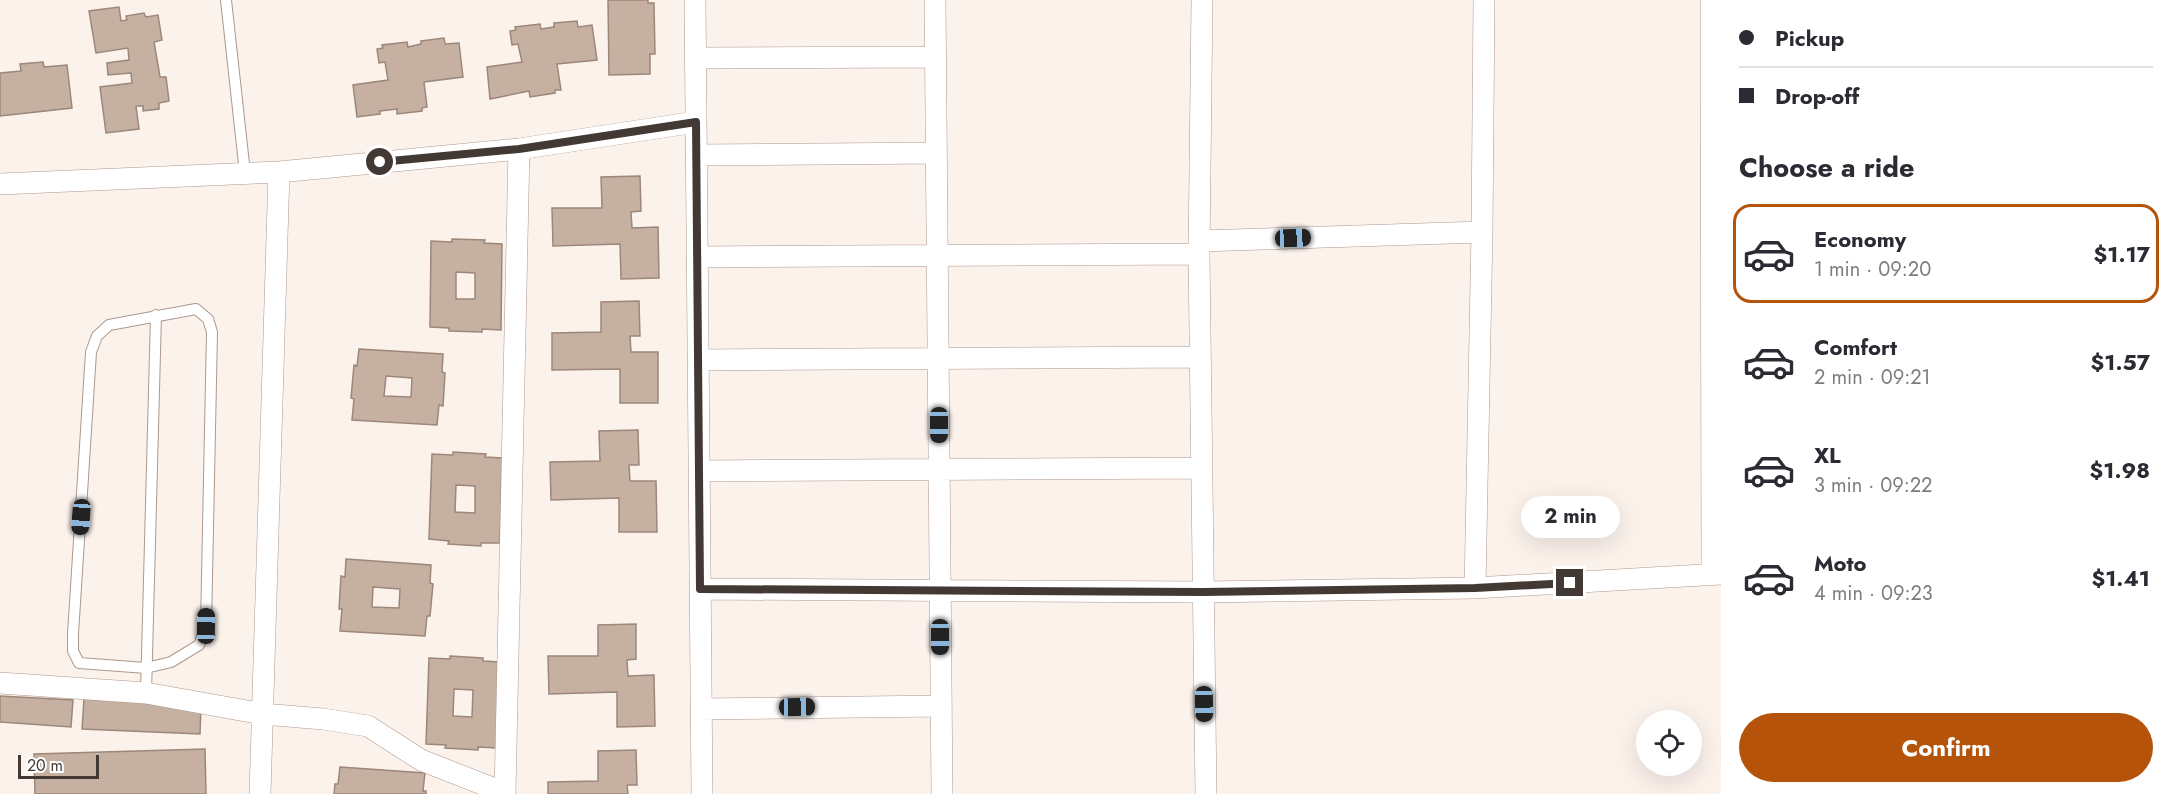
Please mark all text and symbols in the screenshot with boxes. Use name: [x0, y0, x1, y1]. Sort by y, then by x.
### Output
text: Pickup: [1775, 22, 1844, 54]
text: Drop-off: [1775, 80, 1859, 112]
route start: [366, 148, 393, 175]
text: Choose a ride: [1739, 148, 1914, 187]
text: Economy: [1814, 223, 1906, 255]
icon: car: [1742, 227, 1796, 281]
car: [1275, 228, 1311, 248]
text: $1.17: [2094, 238, 2150, 270]
text: 1 min · 09:20: [1814, 255, 1931, 284]
text: Comfort: [1814, 331, 1897, 363]
icon: car: [1742, 335, 1796, 389]
text: $1.57: [2091, 346, 2150, 378]
text: 2 min · 09:21: [1814, 363, 1931, 392]
car: [930, 407, 948, 443]
text: XL: [1814, 439, 1841, 471]
icon: car: [1742, 443, 1796, 497]
text: $1.98: [2090, 454, 2150, 486]
text: 3 min · 09:22: [1814, 471, 1933, 500]
callout: 2 min: [1520, 496, 1620, 538]
car: [71, 498, 91, 536]
text: 2 min: [1544, 502, 1597, 531]
text: Moto: [1814, 547, 1867, 579]
icon: car: [1742, 551, 1796, 605]
text: $1.41: [2091, 562, 2150, 594]
route end: [1556, 569, 1583, 596]
text: 4 min · 09:23: [1814, 579, 1933, 608]
car: [197, 608, 215, 644]
car: [931, 619, 949, 655]
car: [1195, 686, 1213, 722]
car: [779, 698, 815, 716]
map controls: [1636, 710, 1702, 776]
button: locate: [1636, 710, 1702, 776]
button: Confirm: [1739, 713, 2153, 782]
scale bar: [18, 752, 99, 780]
text: 20 m: [27, 754, 63, 777]

